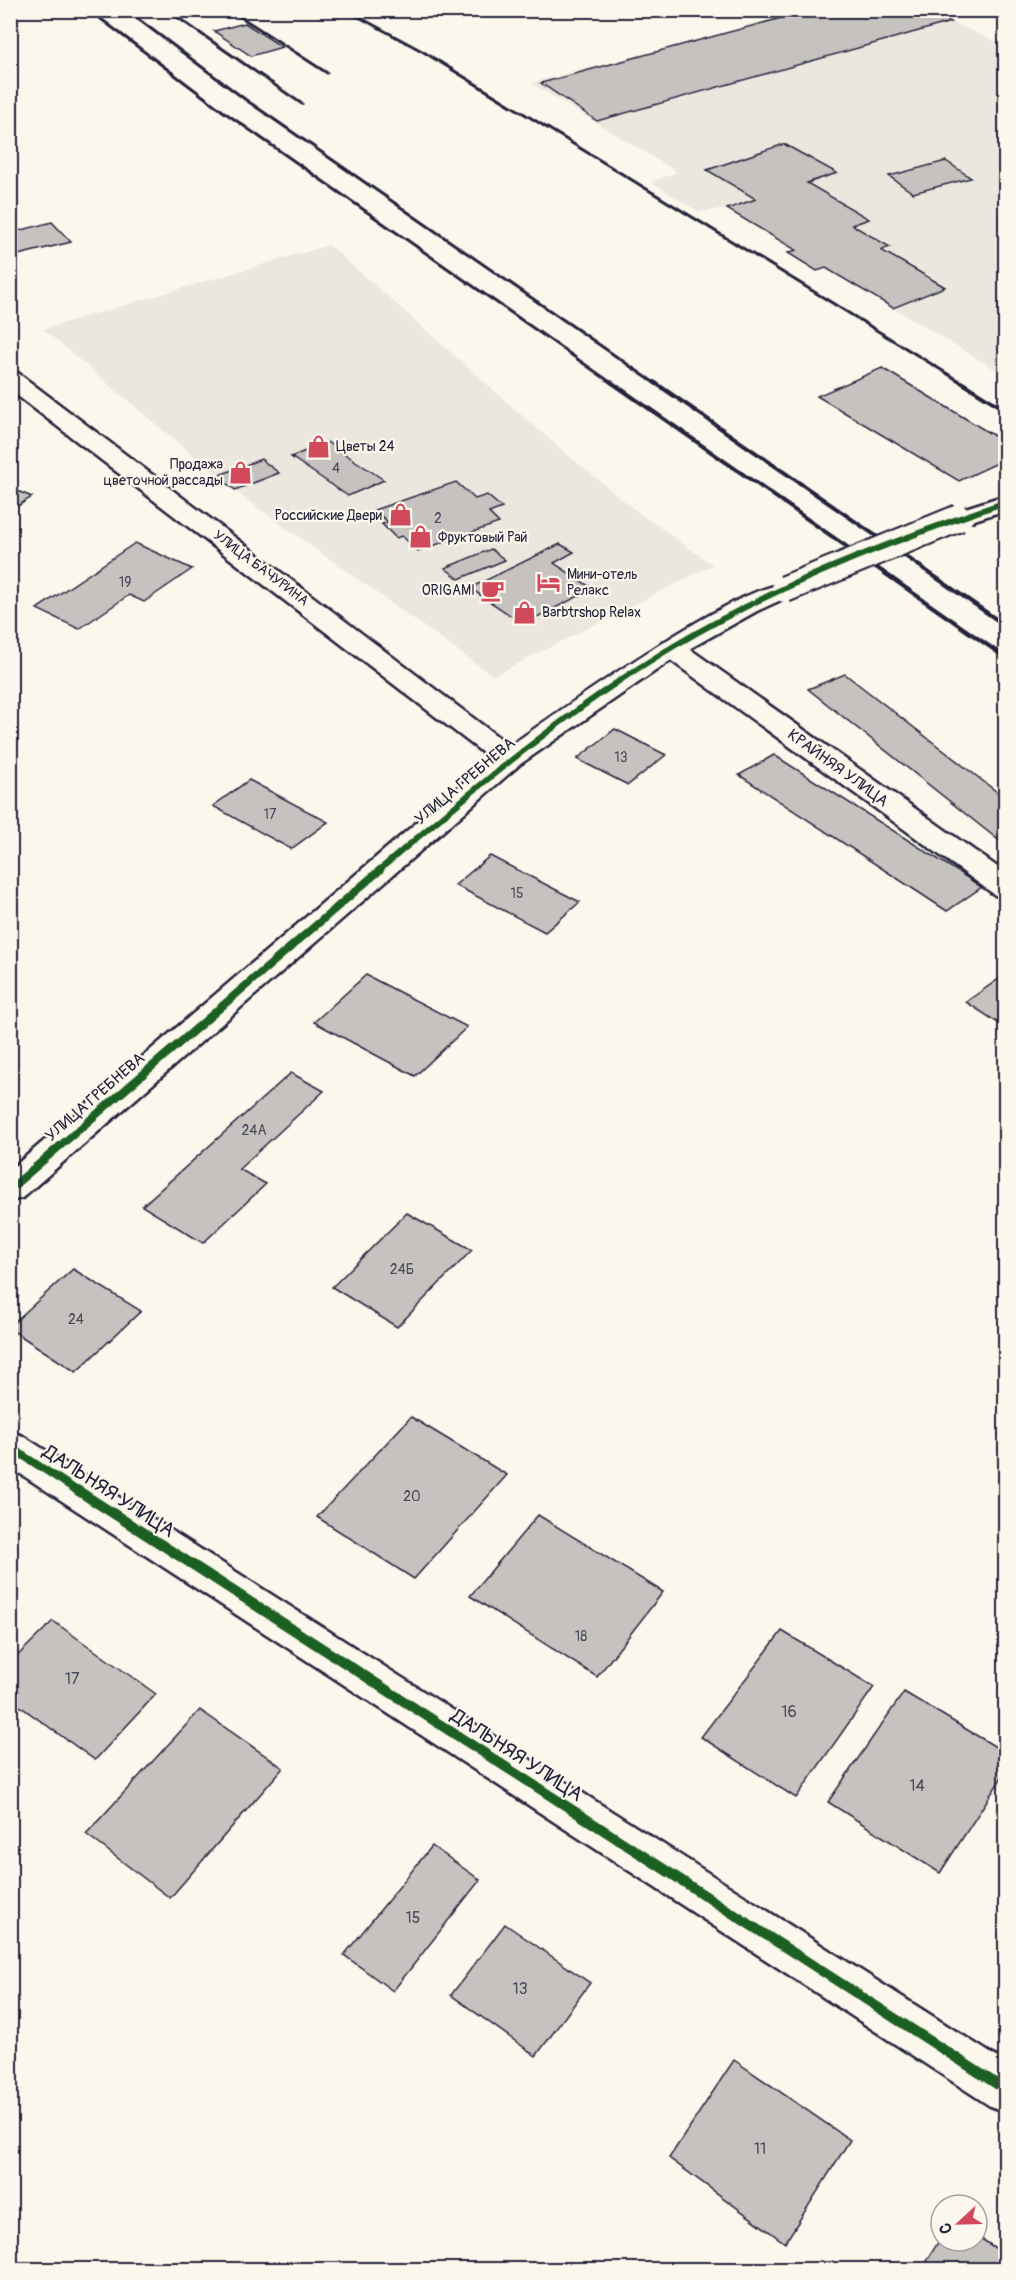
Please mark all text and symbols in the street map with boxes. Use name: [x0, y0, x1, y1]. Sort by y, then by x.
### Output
shop icon: Цветы 24: [305, 433, 331, 459]
place label: Цветы 24: [336, 438, 395, 455]
place label: Продажа цветочной рассады: [103, 456, 223, 489]
shop icon: Продажа цветочной рассады: [228, 459, 254, 485]
house number: 4: [332, 460, 340, 477]
shop icon: Российские Двери: [387, 502, 413, 528]
place label: Российские Двери: [275, 507, 382, 524]
house number: 2: [434, 510, 442, 527]
shop icon: Фруктовый Рай: [407, 524, 433, 550]
street label: УЛИЦА БАЧУРИНА: [210, 527, 312, 609]
place label: Фруктовый Рай: [438, 529, 528, 546]
place label: Мини-отель Релакс: [567, 566, 638, 599]
hotel icon: Мини-отель Релакс: [536, 569, 562, 595]
house number: 19: [119, 574, 131, 591]
cafe icon: ORIGAMI: [480, 577, 506, 603]
place label: ORIGAMI: [422, 582, 475, 599]
shop icon: Barbtrshop Relax: [511, 599, 537, 625]
place label: Barbtrshop Relax: [542, 604, 641, 621]
street label: КРАЙНЯЯ УЛИЦА: [784, 725, 892, 811]
street label: УЛИЦА ГРЕБНЕВА: [411, 733, 519, 829]
house number: 13: [614, 749, 628, 766]
house number: 17: [264, 806, 277, 823]
house number: 15: [510, 885, 524, 902]
street label: УЛИЦА ГРЕБНЕВА: [41, 1048, 149, 1146]
house number: 24А: [241, 1122, 267, 1139]
house number: 24Б: [390, 1261, 414, 1278]
house number: 24: [68, 1311, 84, 1328]
street label: ДАЛЬНЯЯ УЛИЦА: [37, 1438, 180, 1543]
house number: 20: [403, 1488, 421, 1505]
house number: 18: [575, 1628, 587, 1645]
house number: 17: [65, 1669, 80, 1689]
street label: ДАЛЬНЯЯ УЛИЦА: [445, 1702, 588, 1807]
house number: 16: [781, 1702, 797, 1722]
house number: 14: [909, 1776, 925, 1796]
house number: 15: [406, 1908, 420, 1928]
house number: 13: [512, 1979, 528, 1999]
house number: 11: [754, 2139, 766, 2159]
north arrow: [929, 2193, 989, 2253]
text: С: [935, 2220, 957, 2237]

